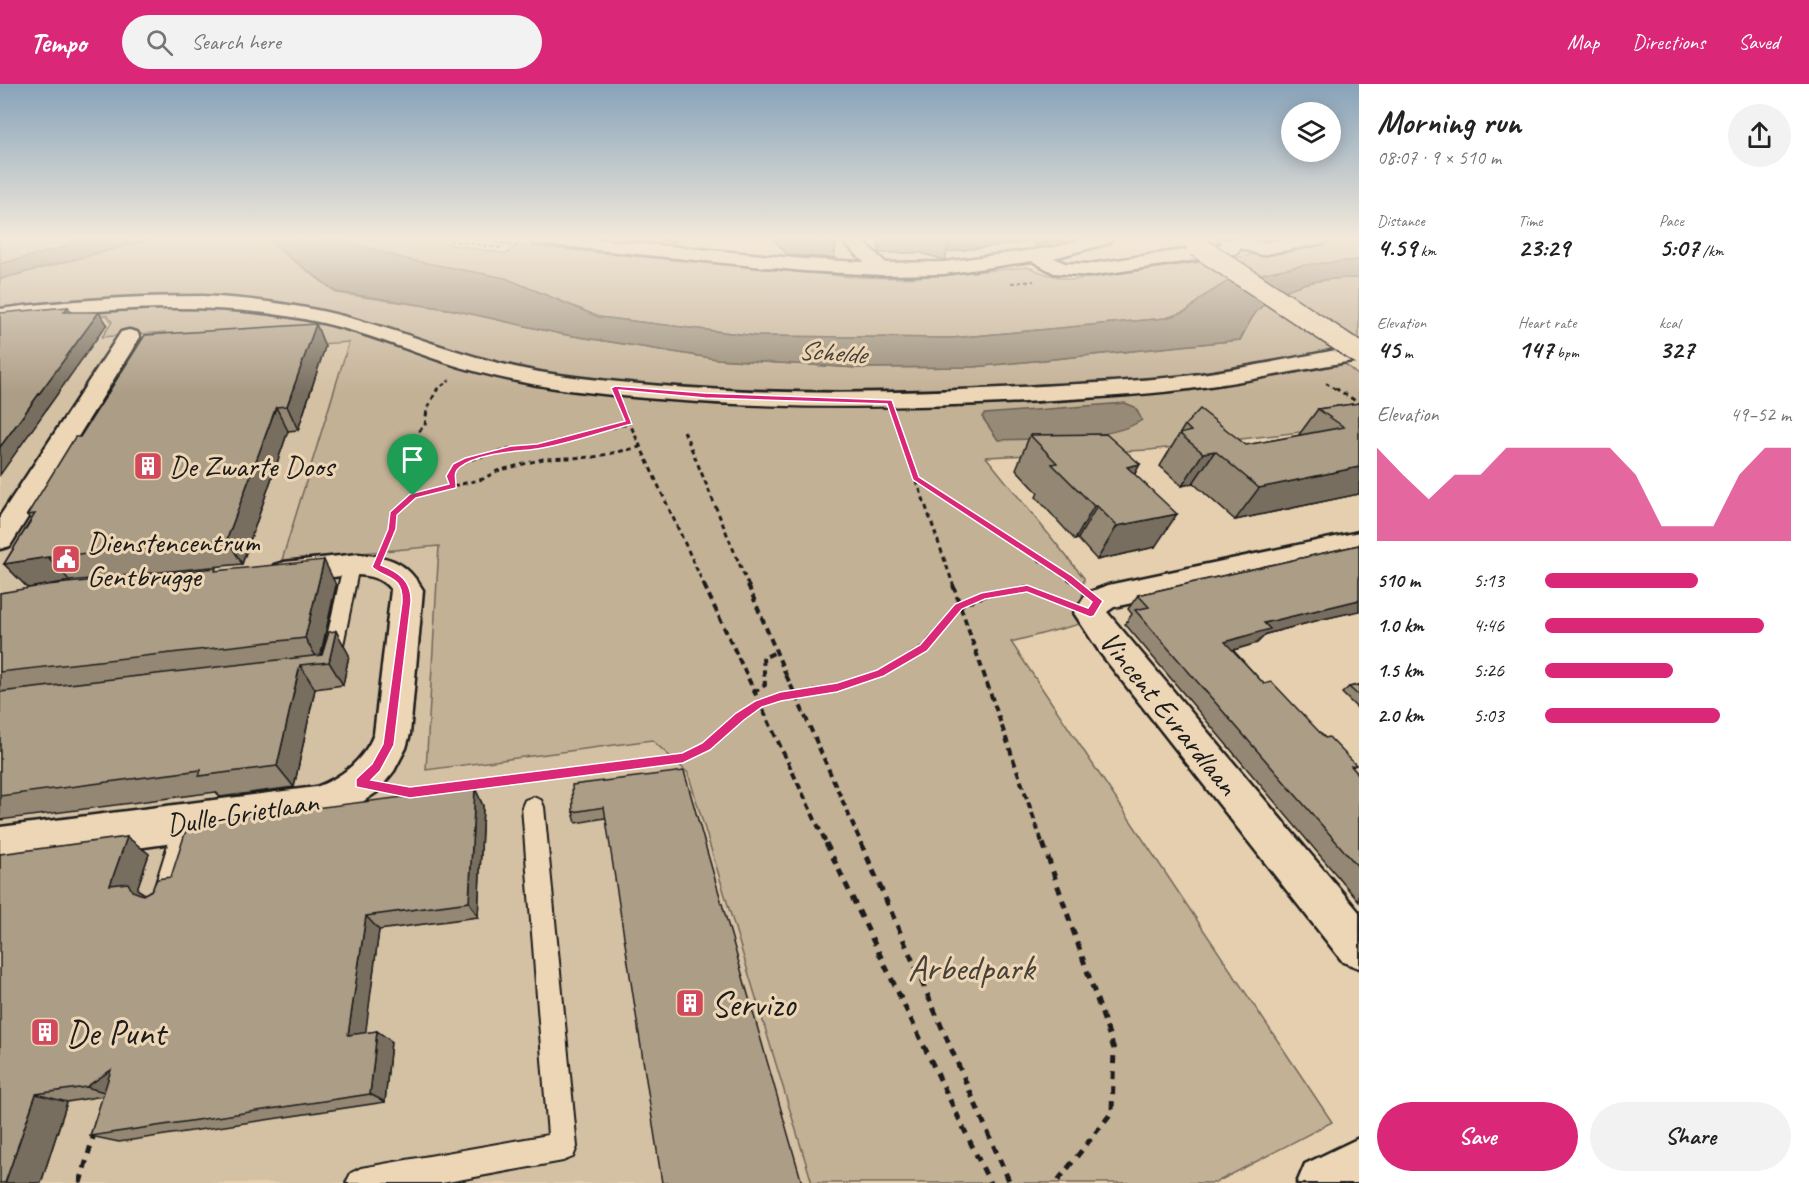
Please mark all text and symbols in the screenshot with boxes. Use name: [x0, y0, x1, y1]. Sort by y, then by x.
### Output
search box: [122, 15, 542, 69]
text: Tempo: [30, 25, 86, 60]
icon: search: [143, 26, 176, 59]
text: Search here: [191, 28, 281, 56]
text: Map: [1567, 29, 1599, 55]
text: Directions: [1632, 29, 1705, 55]
text: Saved: [1738, 29, 1779, 55]
text: Morning run: [1377, 101, 1521, 143]
map controls: [1281, 102, 1341, 162]
button: layers: [1281, 102, 1341, 162]
button: share: [1728, 104, 1791, 167]
text: 08:07 · 9 × 510 m: [1377, 145, 1501, 170]
text: Distance: [1377, 211, 1425, 231]
text: Time: [1518, 211, 1542, 231]
text: Pace: [1659, 211, 1684, 231]
text: 4.59: [1377, 231, 1417, 264]
text: 23:29: [1518, 231, 1570, 264]
text: 5:07: [1659, 231, 1699, 264]
text: km: [1417, 241, 1436, 261]
text: /km: [1699, 241, 1724, 261]
text: Elevation: [1377, 313, 1426, 333]
text: Heart rate: [1518, 313, 1576, 333]
text: kcal: [1659, 313, 1680, 333]
water label: Schelde: [797, 333, 871, 372]
text: 45: [1377, 333, 1400, 366]
text: 147: [1518, 333, 1553, 366]
text: 327: [1659, 333, 1694, 366]
text: m: [1400, 343, 1413, 363]
text: bpm: [1553, 343, 1579, 363]
text: Elevation: [1377, 402, 1439, 427]
text: 49–52 m: [1730, 402, 1791, 427]
pin: [387, 434, 438, 496]
icon: arrive: [396, 443, 429, 476]
place label: De Zwarte Doos: [169, 447, 336, 485]
building icon: De Zwarte Doos: [132, 450, 164, 482]
place label: Dienstencentrum Gentbrugge: [87, 523, 261, 595]
public building icon: Dienstencentrum Gentbrugge: [50, 543, 82, 575]
text: 510 m: [1377, 568, 1420, 593]
text: 5:13: [1473, 568, 1504, 593]
text: 1.0 km: [1377, 613, 1424, 638]
text: 4:46: [1473, 613, 1504, 638]
street label: Vincent Evrardlaan: [1091, 623, 1248, 804]
text: 1.5 km: [1377, 658, 1423, 683]
text: 5:26: [1473, 658, 1504, 683]
text: 2.0 km: [1377, 703, 1424, 728]
text: 5:03: [1473, 703, 1504, 728]
street label: Dulle-Grietlaan: [163, 782, 322, 844]
park label: Arbedpark: [908, 945, 1037, 991]
place label: Servizo: [711, 981, 797, 1027]
building icon: Servizo: [674, 987, 706, 1019]
place label: De Punt: [66, 1010, 168, 1056]
building icon: De Punt: [29, 1016, 61, 1048]
button: Save: [1377, 1102, 1578, 1171]
button: Share: [1590, 1102, 1791, 1171]

